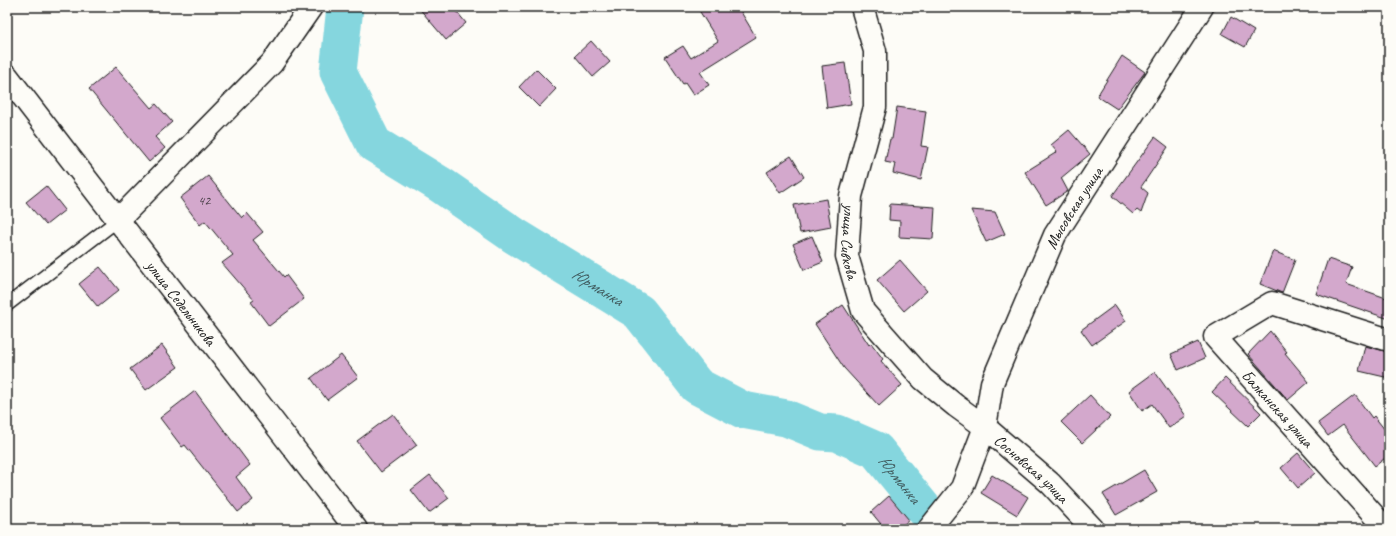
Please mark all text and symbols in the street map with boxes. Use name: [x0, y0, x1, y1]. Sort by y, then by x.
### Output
street label: Мысовская улица: [1041, 162, 1108, 252]
house number: 42: [198, 192, 212, 209]
street label: улица Сивкова: [836, 202, 863, 283]
street label: улица Седельникова: [141, 256, 221, 351]
water label: Юрманка: [568, 263, 628, 312]
street label: Балканская улица: [1237, 366, 1318, 452]
street label: Сосновская улица: [990, 430, 1073, 508]
water label: Юрманка: [873, 451, 926, 509]

